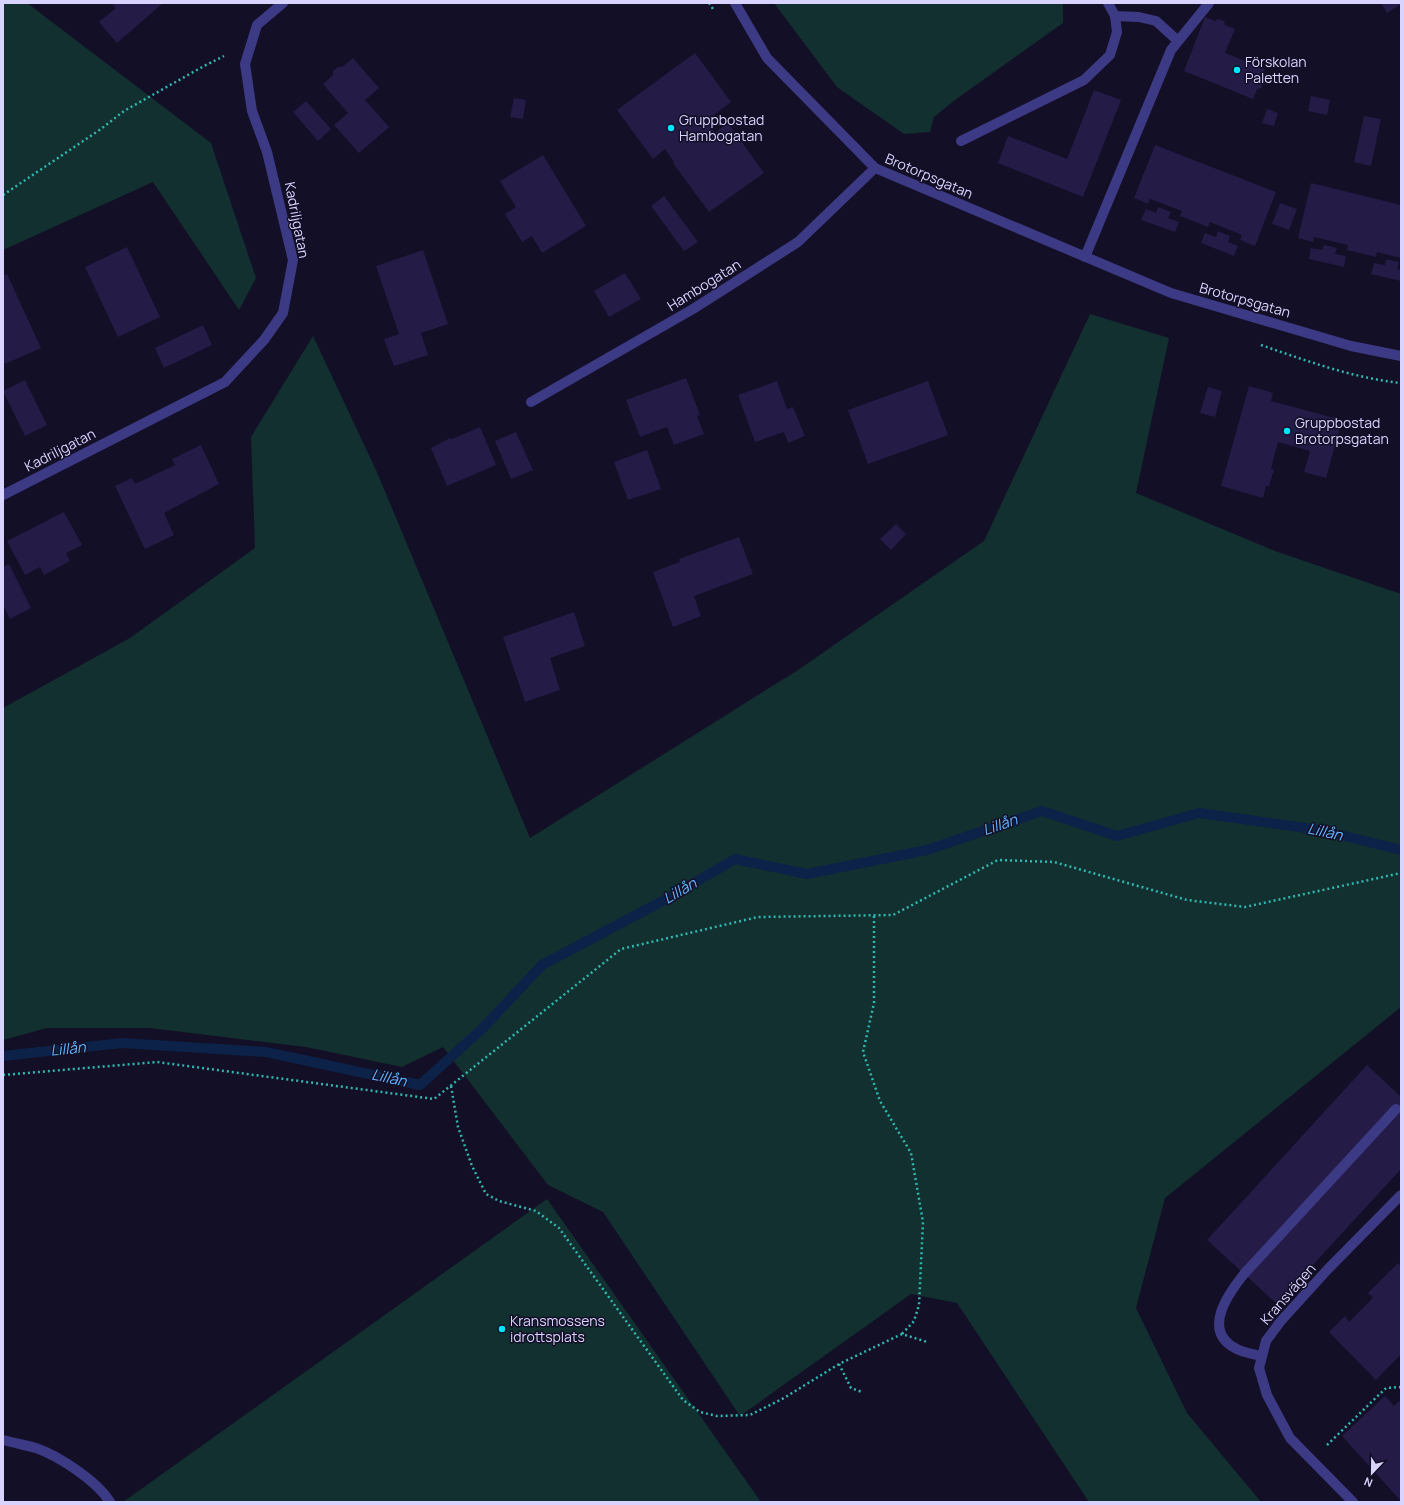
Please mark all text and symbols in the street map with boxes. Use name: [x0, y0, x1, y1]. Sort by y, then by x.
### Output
place label: Förskolan Paletten: [1245, 52, 1307, 87]
marker: Förskolan Paletten: [1232, 65, 1242, 75]
place label: Gruppbostad Hambogatan: [679, 110, 764, 145]
marker: Gruppbostad Hambogatan: [666, 123, 676, 133]
street label: Brotorpsgatan: [882, 148, 976, 203]
street label: Kadriljgatan: [281, 180, 314, 260]
street label: Hambogatan: [663, 254, 744, 315]
street label: Brotorpsgatan: [1197, 277, 1293, 322]
place label: Gruppbostad Brotorpsgatan: [1295, 413, 1389, 448]
street label: Kadriljgatan: [21, 424, 99, 476]
marker: Gruppbostad Brotorpsgatan: [1282, 426, 1292, 436]
water label: Lillån: [980, 808, 1021, 840]
water label: Lillån: [1306, 818, 1346, 846]
water label: Lillån: [659, 872, 701, 909]
water label: Lillån: [49, 1036, 88, 1061]
water label: Lillån: [370, 1064, 410, 1092]
street label: Kransvägen: [1256, 1259, 1319, 1328]
place label: Kransmossens idrottsplats: [510, 1311, 605, 1346]
marker: Kransmossens idrottsplats: [497, 1324, 507, 1334]
north arrow: [1352, 1453, 1392, 1493]
text: N: [1362, 1474, 1375, 1491]

